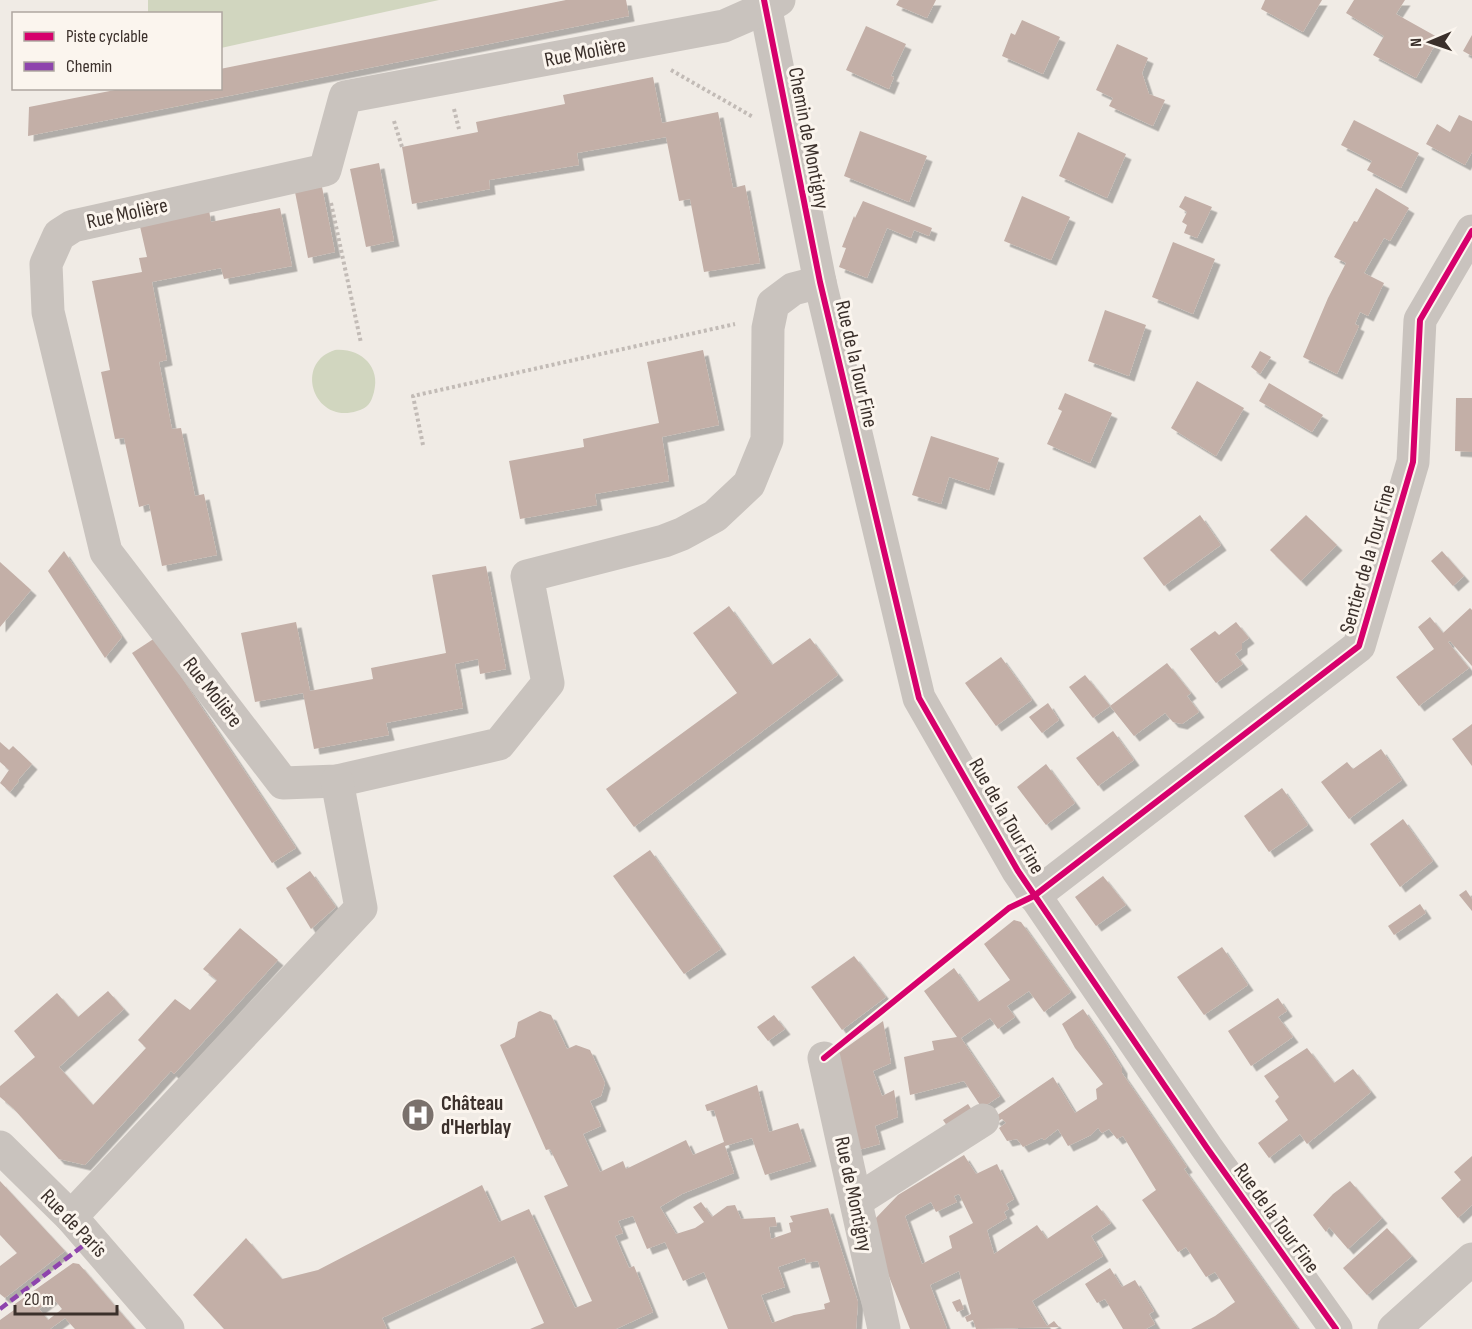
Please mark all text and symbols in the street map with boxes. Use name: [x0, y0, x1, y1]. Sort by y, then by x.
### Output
legend: [12, 12, 222, 90]
north arrow: [1400, 12, 1460, 72]
text: Piste cyclable: [66, 26, 148, 47]
street label: Rue Molière: [542, 32, 628, 73]
text: N: [1407, 38, 1426, 47]
text: Chemin: [66, 56, 112, 77]
street label: Chemin de Montigny: [783, 65, 835, 211]
street label: Rue Molière: [84, 193, 170, 234]
street label: Rue de la Tour Fine: [830, 298, 883, 430]
street label: Sentier de la Tour Fine: [1334, 482, 1401, 637]
street label: Rue Molière: [177, 652, 248, 732]
street label: Rue de la Tour Fine: [963, 754, 1050, 879]
place label: Château d'Herblay: [441, 1091, 511, 1140]
hospital icon: Château d'Herblay: [400, 1097, 436, 1133]
street label: Rue de Montigny: [829, 1134, 878, 1254]
street label: Rue de la Tour Fine: [1228, 1158, 1325, 1278]
street label: Rue de Paris: [35, 1184, 112, 1263]
scale bar: [15, 1278, 117, 1316]
text: 20 m: [24, 1289, 54, 1310]

